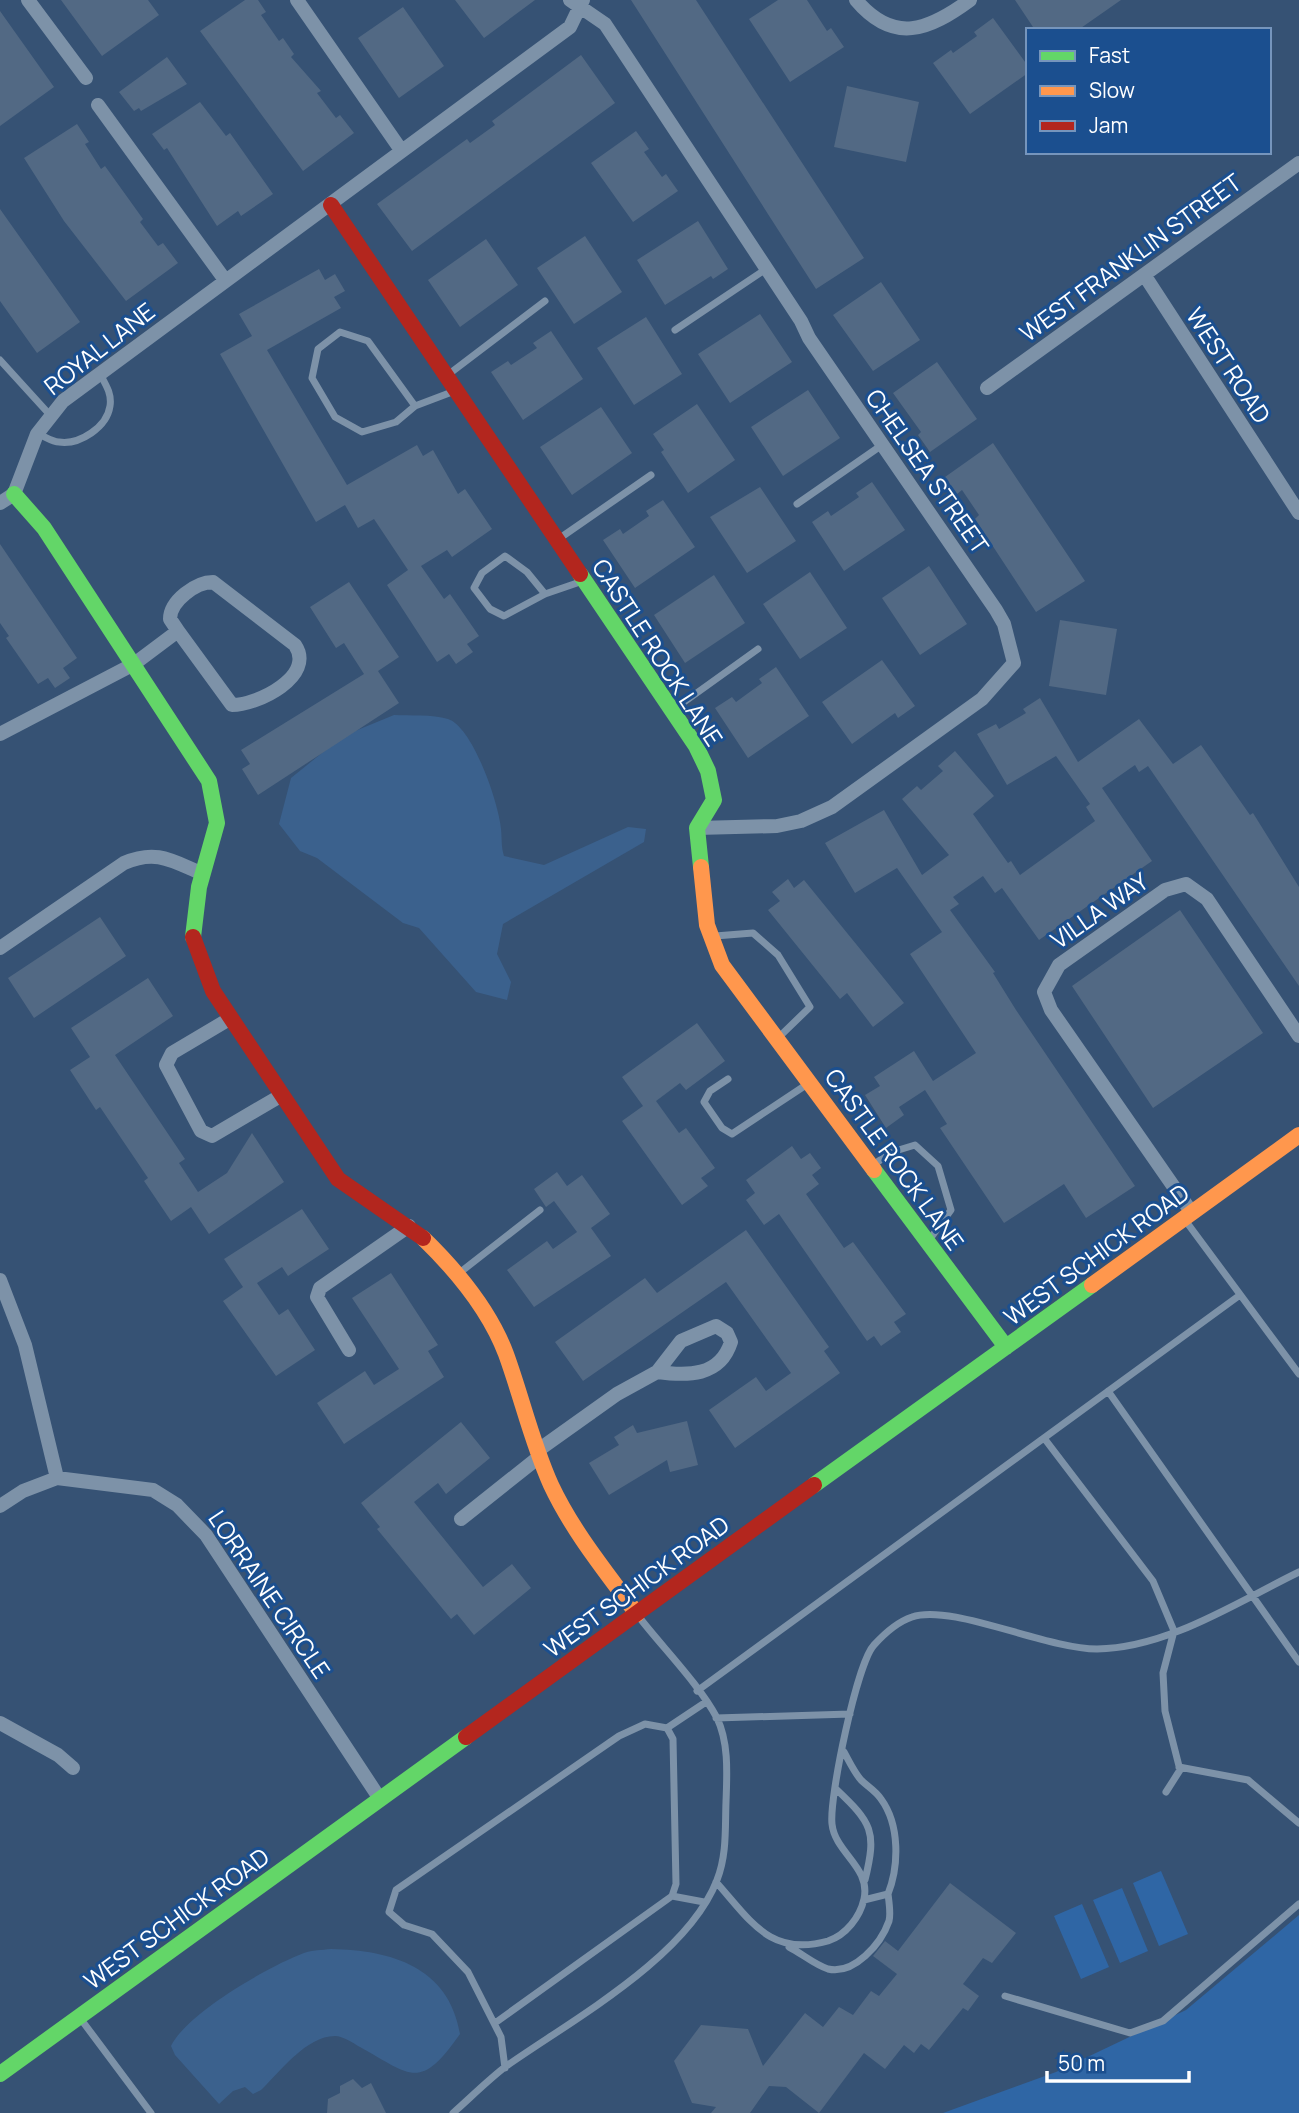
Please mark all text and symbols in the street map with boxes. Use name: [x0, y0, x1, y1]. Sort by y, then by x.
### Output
legend: [1026, 28, 1271, 154]
text: Fast: [1089, 41, 1130, 69]
text: Slow: [1089, 76, 1135, 104]
text: Jam: [1089, 111, 1128, 139]
street label: WEST FRANKLIN STREET: [1012, 165, 1248, 349]
street label: ROYAL LANE: [37, 294, 161, 402]
street label: WEST ROAD: [1179, 301, 1279, 429]
street label: CHELSEA STREET: [859, 382, 998, 560]
street label: CASTLE ROCK LANE: [585, 552, 731, 752]
street label: VILLA WAY: [1043, 864, 1155, 956]
street label: CASTLE ROCK LANE: [818, 1061, 972, 1257]
street label: WEST SCHICK ROAD: [997, 1175, 1195, 1333]
street label: LORRAINE CIRCLE: [202, 1504, 338, 1684]
street label: WEST SCHICK ROAD: [537, 1507, 735, 1665]
street label: WEST SCHICK ROAD: [77, 1839, 275, 1997]
scale bar: [1047, 2039, 1189, 2084]
text: 50 m: [1058, 2049, 1105, 2077]

